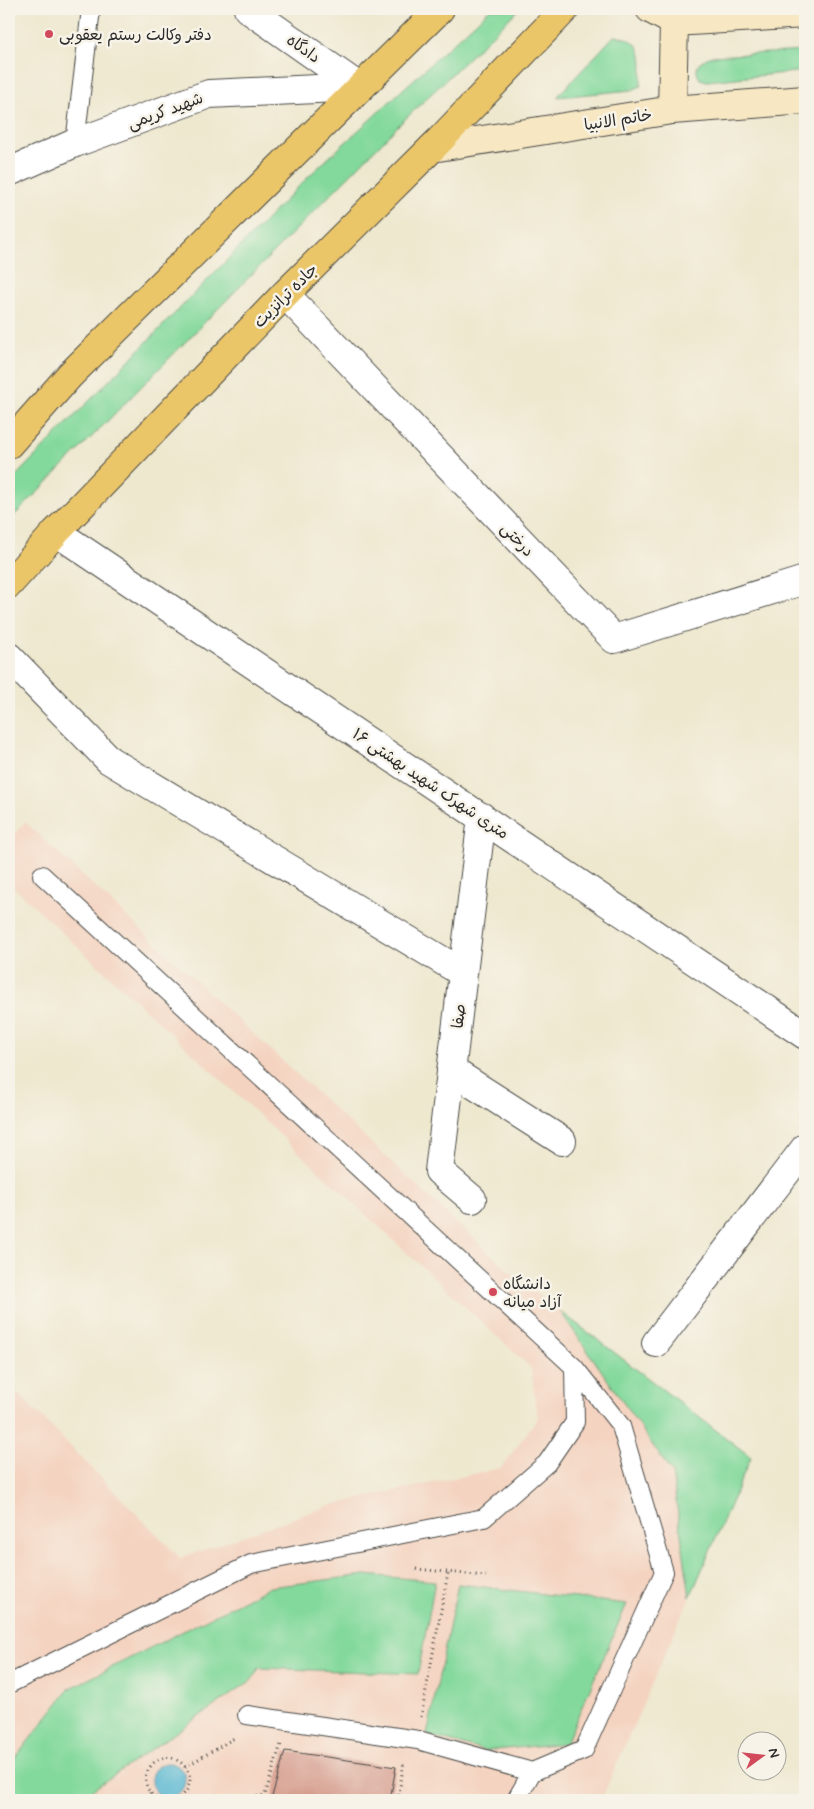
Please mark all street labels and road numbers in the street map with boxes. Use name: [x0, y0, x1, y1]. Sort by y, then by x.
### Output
street label: دادگاه: [282, 30, 324, 68]
street label: شهید کریمی: [125, 88, 206, 135]
street label: خاتم الانبیا: [583, 105, 654, 137]
street label: جاده ترانزیت: [249, 259, 323, 333]
street label: درختی: [496, 518, 538, 562]
street label: ۱۶ متری شهرک شهيد بهشتی: [348, 724, 513, 845]
street label: صفا: [448, 1003, 471, 1030]

